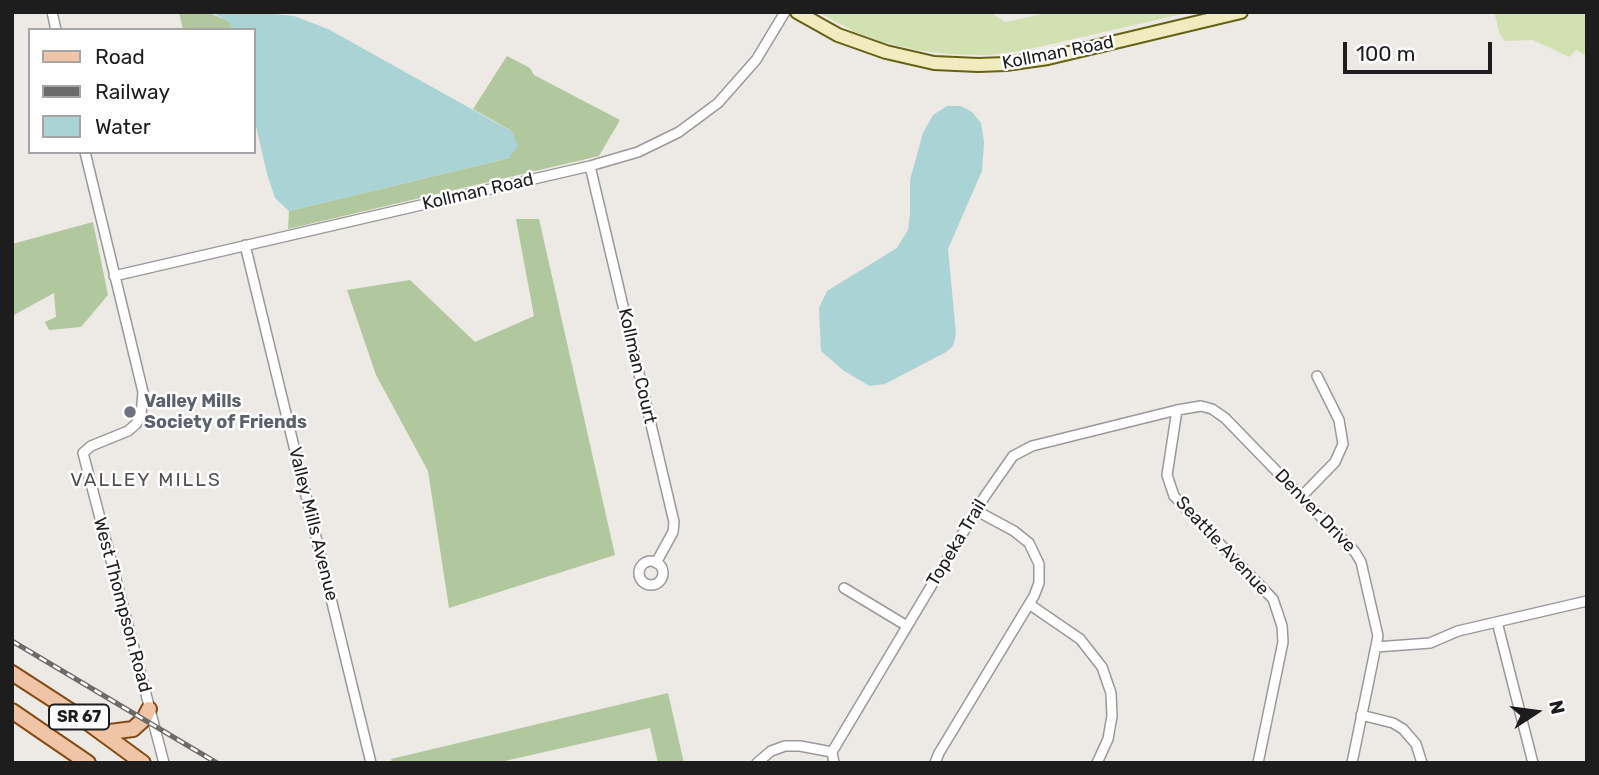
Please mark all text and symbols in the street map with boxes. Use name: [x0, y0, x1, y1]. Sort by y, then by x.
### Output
legend: [28, 28, 256, 154]
scale bar: [1347, 28, 1496, 72]
street label: Kollman Road: [1000, 32, 1116, 74]
text: 100 m: [1356, 41, 1415, 66]
text: Road: [95, 44, 145, 69]
text: Railway: [95, 79, 170, 104]
text: Water: [95, 114, 151, 139]
street label: Kollman Road: [420, 169, 536, 215]
street label: Kollman Court: [613, 306, 661, 426]
place label: Valley Mills Society of Friends: [144, 391, 307, 434]
marker: Valley Mills Society of Friends: [122, 404, 138, 420]
street label: Valley Mills Avenue: [283, 445, 343, 603]
street label: Denver Drive: [1270, 465, 1360, 557]
district label: VALLEY MILLS: [72, 470, 220, 492]
street label: Seattle Avenue: [1171, 492, 1273, 600]
street label: Topeka Trail: [923, 496, 991, 590]
street label: West Thompson Road: [88, 515, 156, 695]
north arrow: [1501, 677, 1571, 747]
text: N: [1544, 698, 1570, 716]
road number: SR 67: [49, 704, 109, 730]

